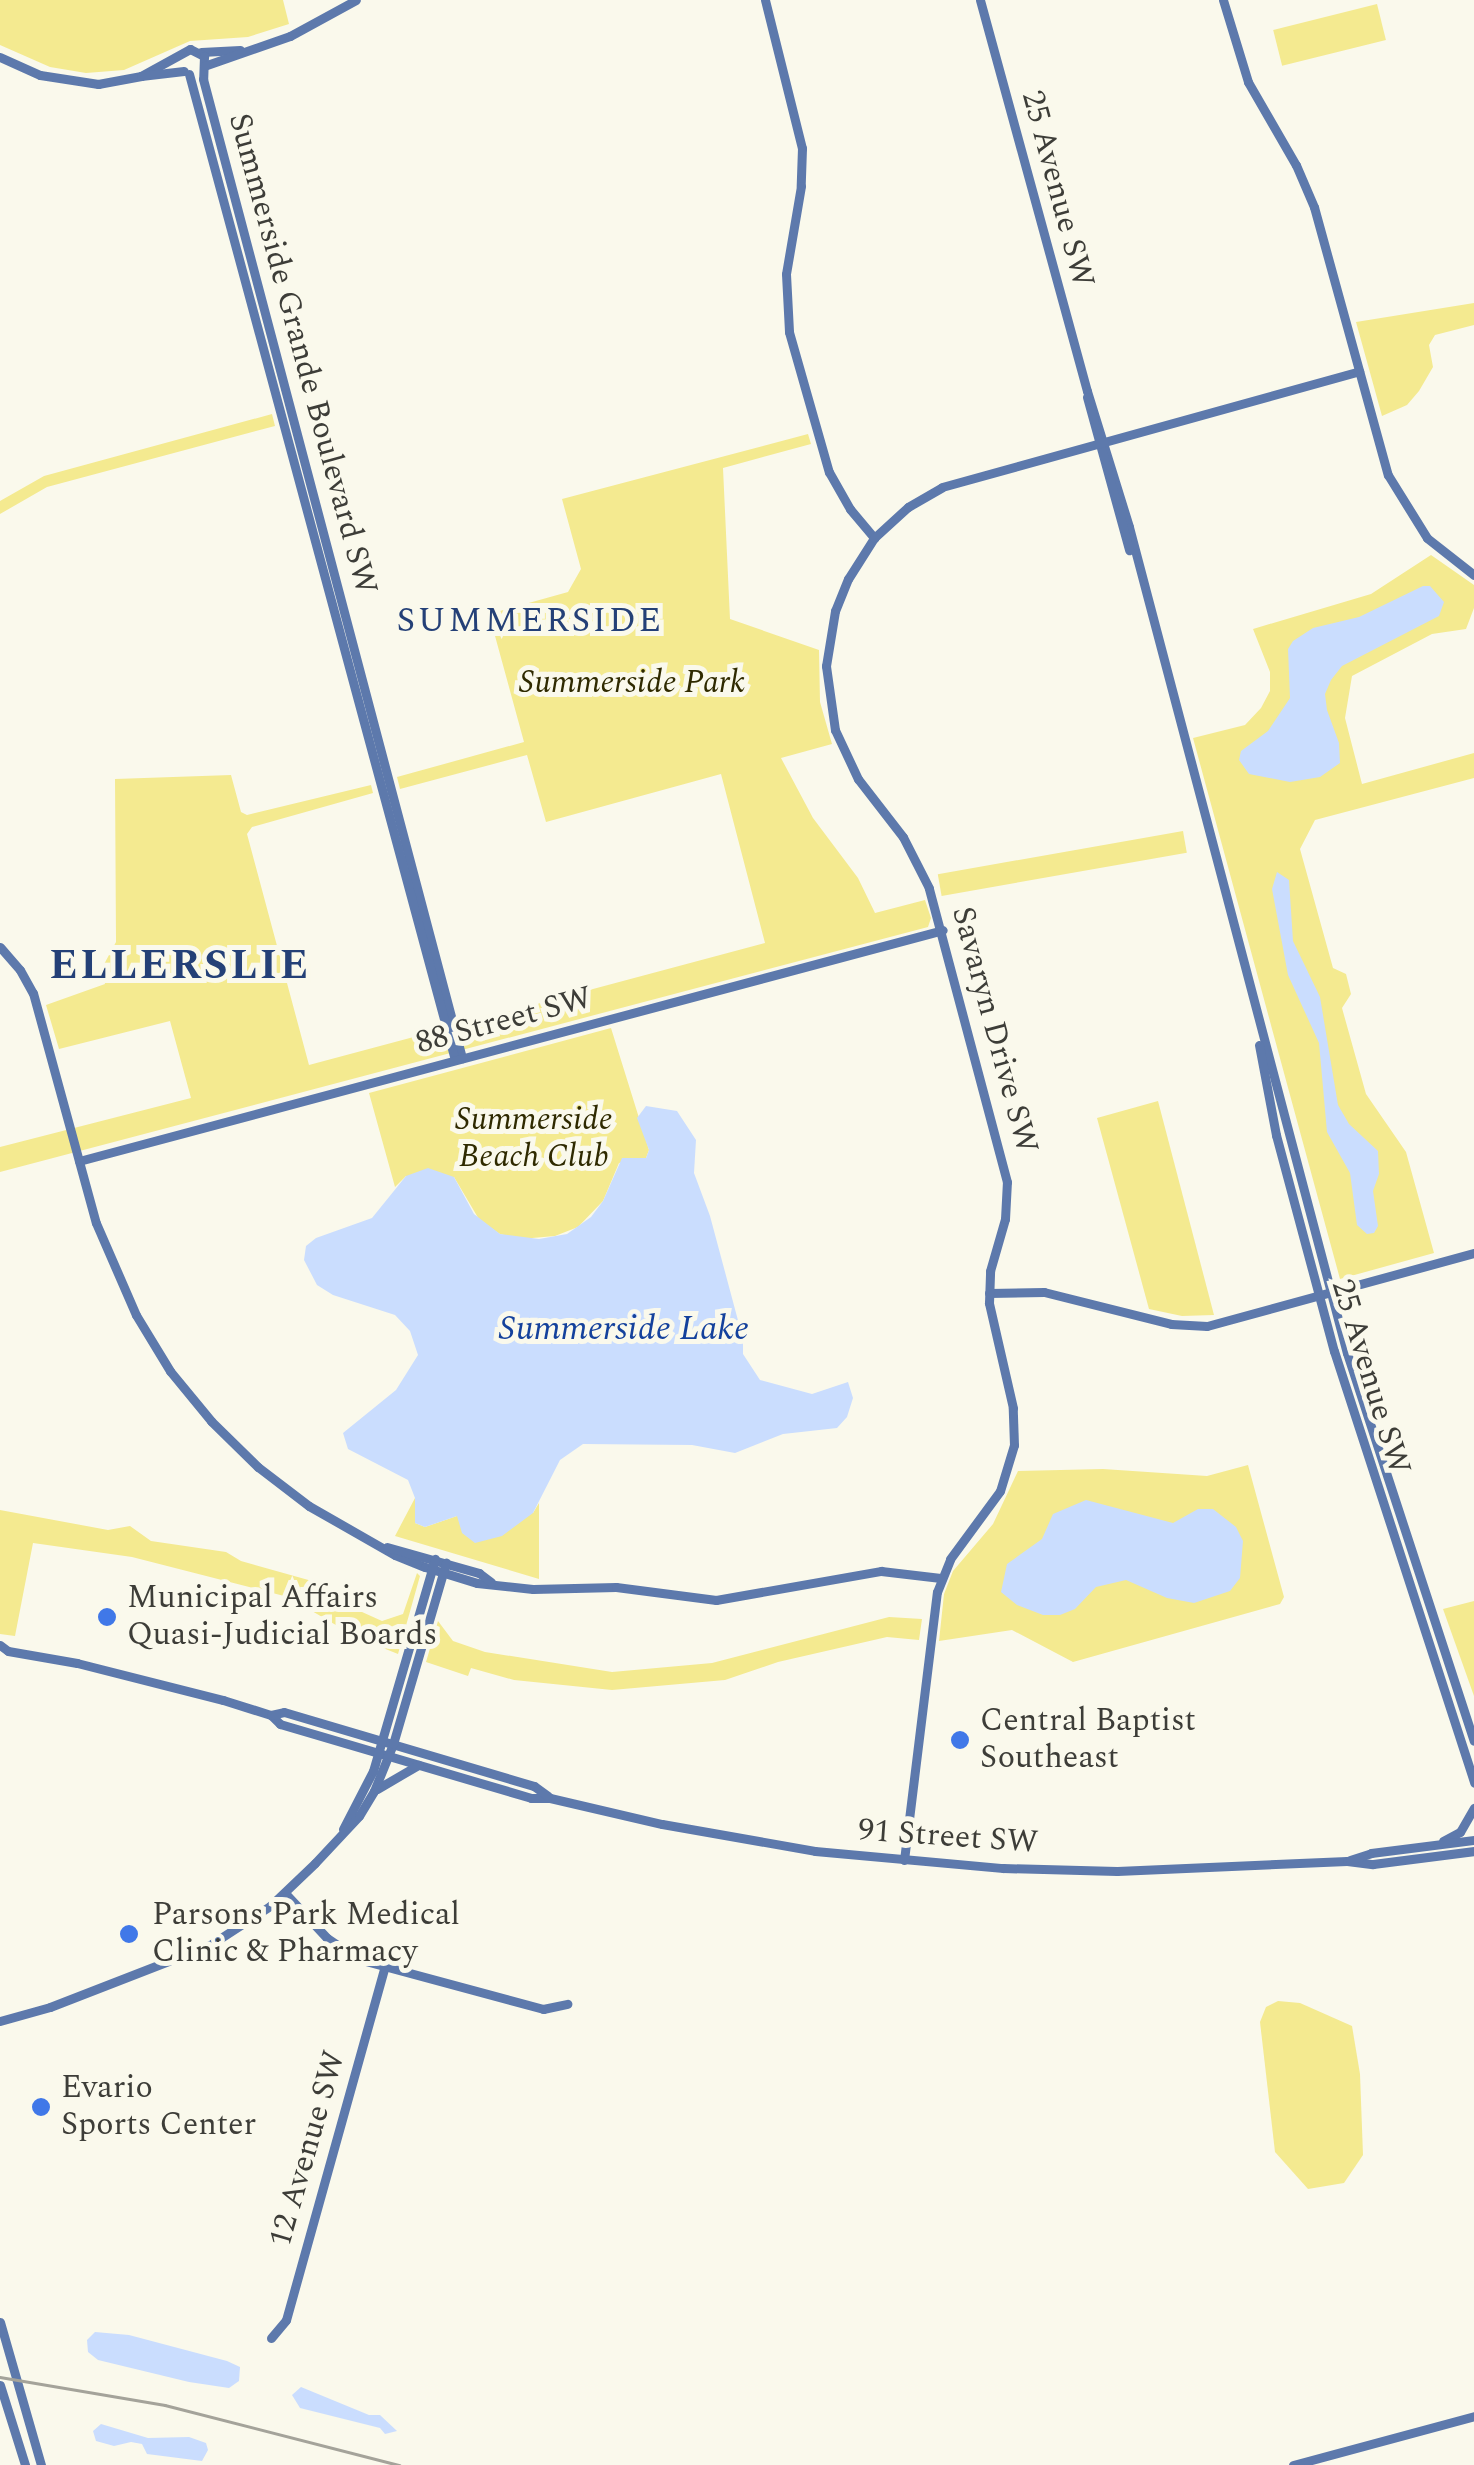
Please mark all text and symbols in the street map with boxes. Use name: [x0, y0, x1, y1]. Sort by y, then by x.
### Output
street label: 25 Avenue SW: [1012, 86, 1102, 292]
street label: Summerside Grande Boulevard SW: [219, 109, 385, 599]
district label: SUMMERSIDE: [396, 600, 664, 642]
park label: Summerside Park: [519, 664, 745, 702]
street label: Savaryn Drive SW: [943, 902, 1045, 1158]
district label: ELLERSLIE: [49, 941, 311, 991]
street label: 88 Street SW: [412, 979, 596, 1063]
park label: Summerside Beach Club: [455, 1102, 613, 1177]
street label: 25 Avenue SW: [1322, 1275, 1418, 1479]
water label: Summerside Lake: [499, 1308, 749, 1350]
place label: Municipal Affairs Quasi-Judicial Boards: [127, 1580, 437, 1655]
marker: Municipal Affairs Quasi-Judicial Boards: [96, 1606, 118, 1628]
place label: Central Baptist Southeast: [980, 1703, 1196, 1778]
marker: Central Baptist Southeast: [949, 1729, 971, 1751]
street label: 91 Street SW: [857, 1812, 1039, 1862]
place label: Parsons Park Medical Clinic & Pharmacy: [152, 1897, 460, 1972]
marker: Parsons Park Medical Clinic & Pharmacy: [116, 1921, 142, 1947]
street label: 12 Avenue SW: [262, 2047, 354, 2251]
place label: Evario Sports Center: [61, 2070, 256, 2145]
marker: Evario Sports Center: [30, 2096, 52, 2118]

